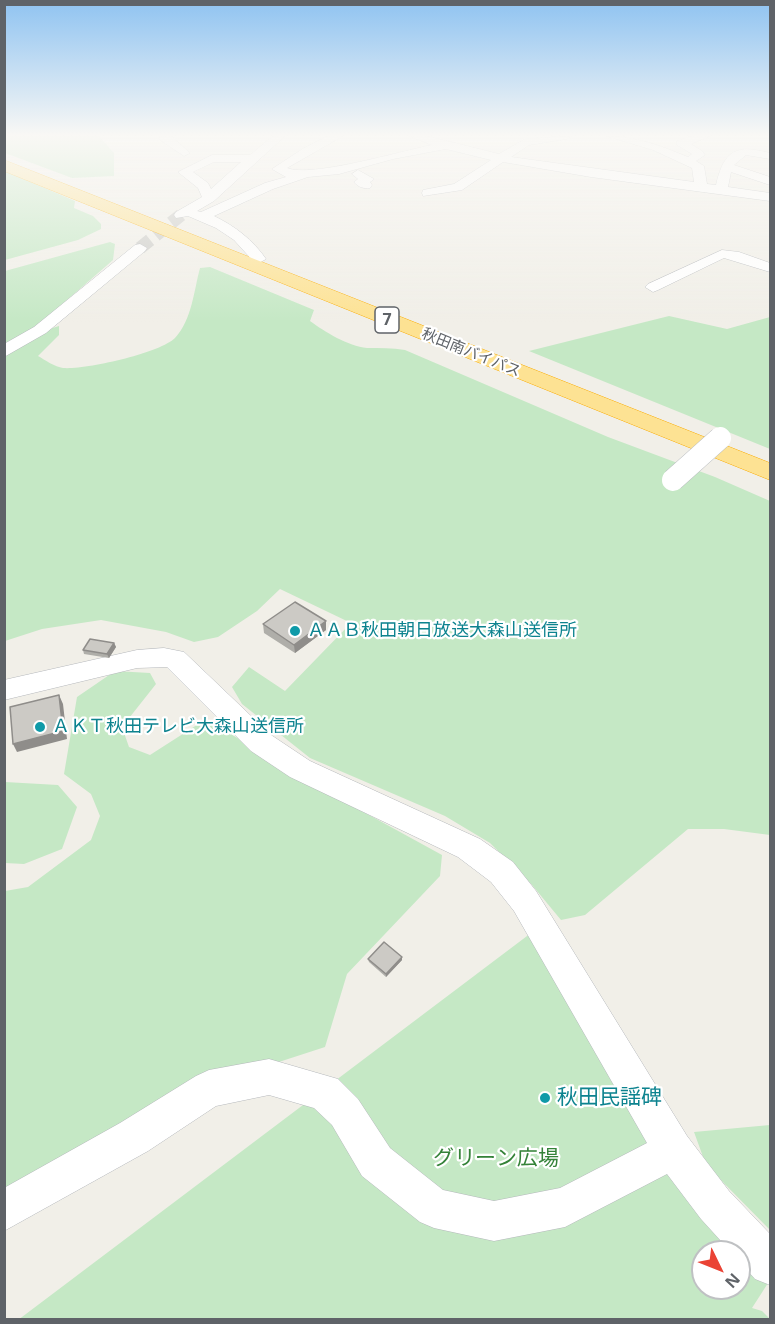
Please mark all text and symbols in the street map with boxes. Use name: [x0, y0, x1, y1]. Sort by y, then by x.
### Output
road number: 7: [375, 307, 399, 333]
street label: 秋田南バイパス: [419, 325, 523, 381]
place label: ＡＡＢ秋田朝日放送大森山送信所: [307, 620, 577, 642]
marker: ＡＡＢ秋田朝日放送大森山送信所: [288, 624, 302, 638]
place label: ＡＫＴ秋田テレビ大森山送信所: [52, 716, 304, 738]
marker: ＡＫＴ秋田テレビ大森山送信所: [33, 720, 47, 734]
place label: 秋田民謡碑: [557, 1085, 662, 1111]
marker: 秋田民謡碑: [538, 1091, 552, 1105]
park label: グリーン広場: [433, 1146, 559, 1172]
north arrow: [691, 1240, 751, 1300]
text: N: [720, 1269, 745, 1293]

